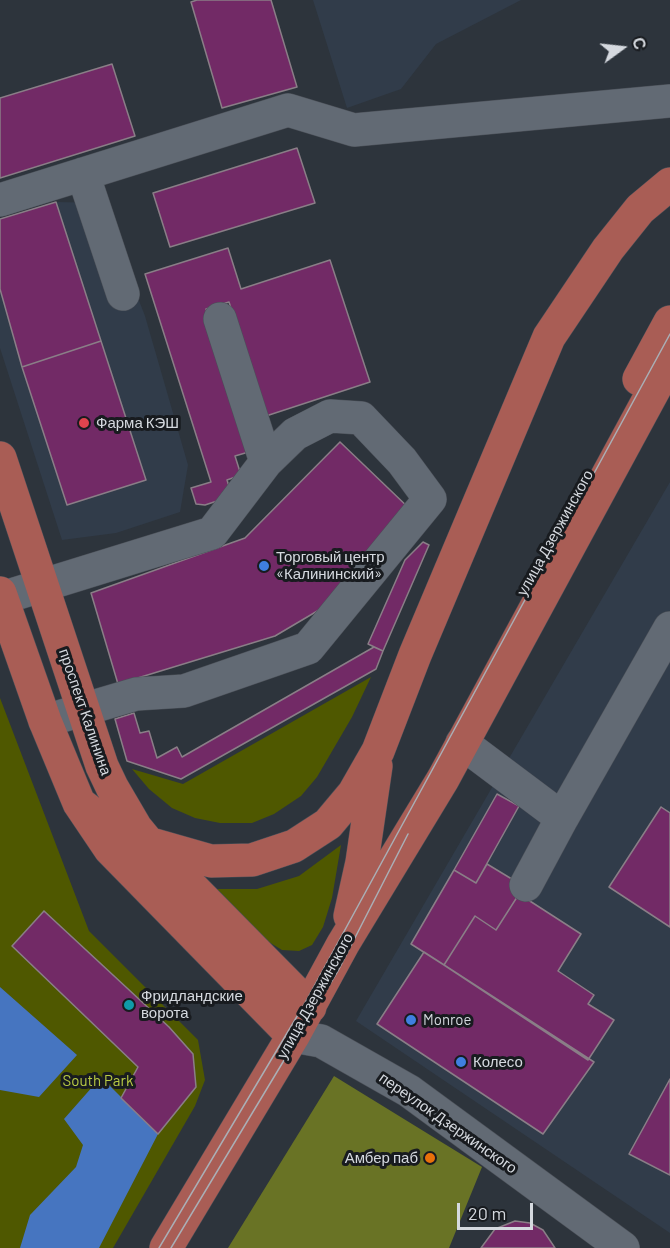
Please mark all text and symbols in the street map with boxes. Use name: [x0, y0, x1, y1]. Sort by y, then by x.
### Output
north arrow: [592, 18, 652, 78]
text: С: [629, 35, 651, 51]
place label: Фарма КЭШ: [96, 414, 179, 432]
marker: Фарма КЭШ: [77, 416, 91, 430]
street label: улица Дзержинского: [513, 467, 597, 599]
place label: Торговый центр «Калининский»: [276, 548, 385, 583]
marker: Торговый центр «Калининский»: [257, 559, 271, 573]
street label: проспект Калинина: [55, 646, 115, 778]
street label: улица Дзержинского: [273, 930, 357, 1062]
place label: Фридландские ворота: [141, 987, 243, 1022]
marker: Фридландские ворота: [122, 998, 136, 1012]
place label: Monroe: [423, 1011, 472, 1029]
marker: Monroe: [404, 1013, 418, 1027]
place label: Колесо: [473, 1053, 523, 1071]
marker: Колесо: [454, 1055, 468, 1069]
street label: переулок Дзержинского: [376, 1069, 520, 1177]
park label: South Park: [63, 1072, 133, 1090]
place label: Амбер паб: [345, 1149, 418, 1167]
marker: Амбер паб: [423, 1151, 437, 1165]
scale bar: [460, 1191, 536, 1229]
text: 20 m: [468, 1202, 506, 1224]

